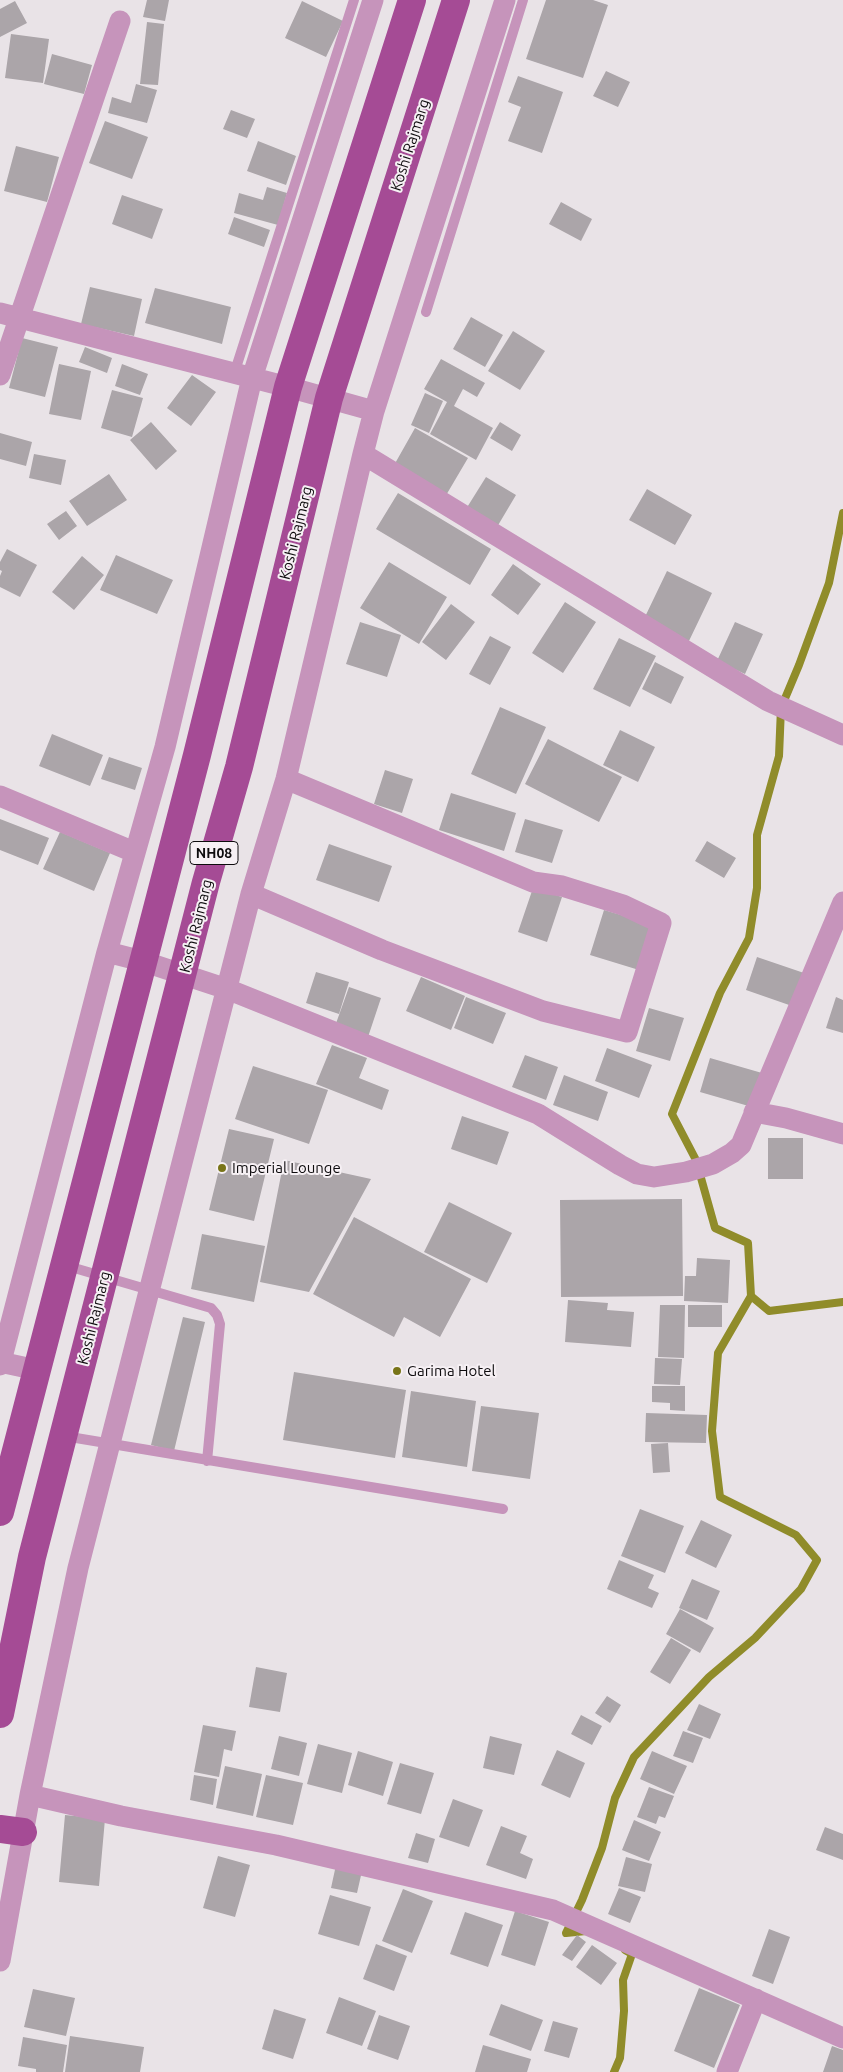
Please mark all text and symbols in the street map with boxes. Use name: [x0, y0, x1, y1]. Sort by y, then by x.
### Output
street label: Koshi Rajmarg: [387, 97, 433, 193]
street label: Koshi Rajmarg: [276, 484, 316, 582]
road number: NH08: [190, 841, 238, 864]
street label: Koshi Rajmarg: [176, 877, 216, 975]
place label: Imperial Lounge: [232, 1159, 341, 1177]
marker: Imperial Lounge: [216, 1162, 228, 1174]
street label: Koshi Rajmarg: [74, 1269, 114, 1367]
place label: Garima Hotel: [407, 1362, 495, 1380]
marker: Garima Hotel: [391, 1365, 403, 1377]

